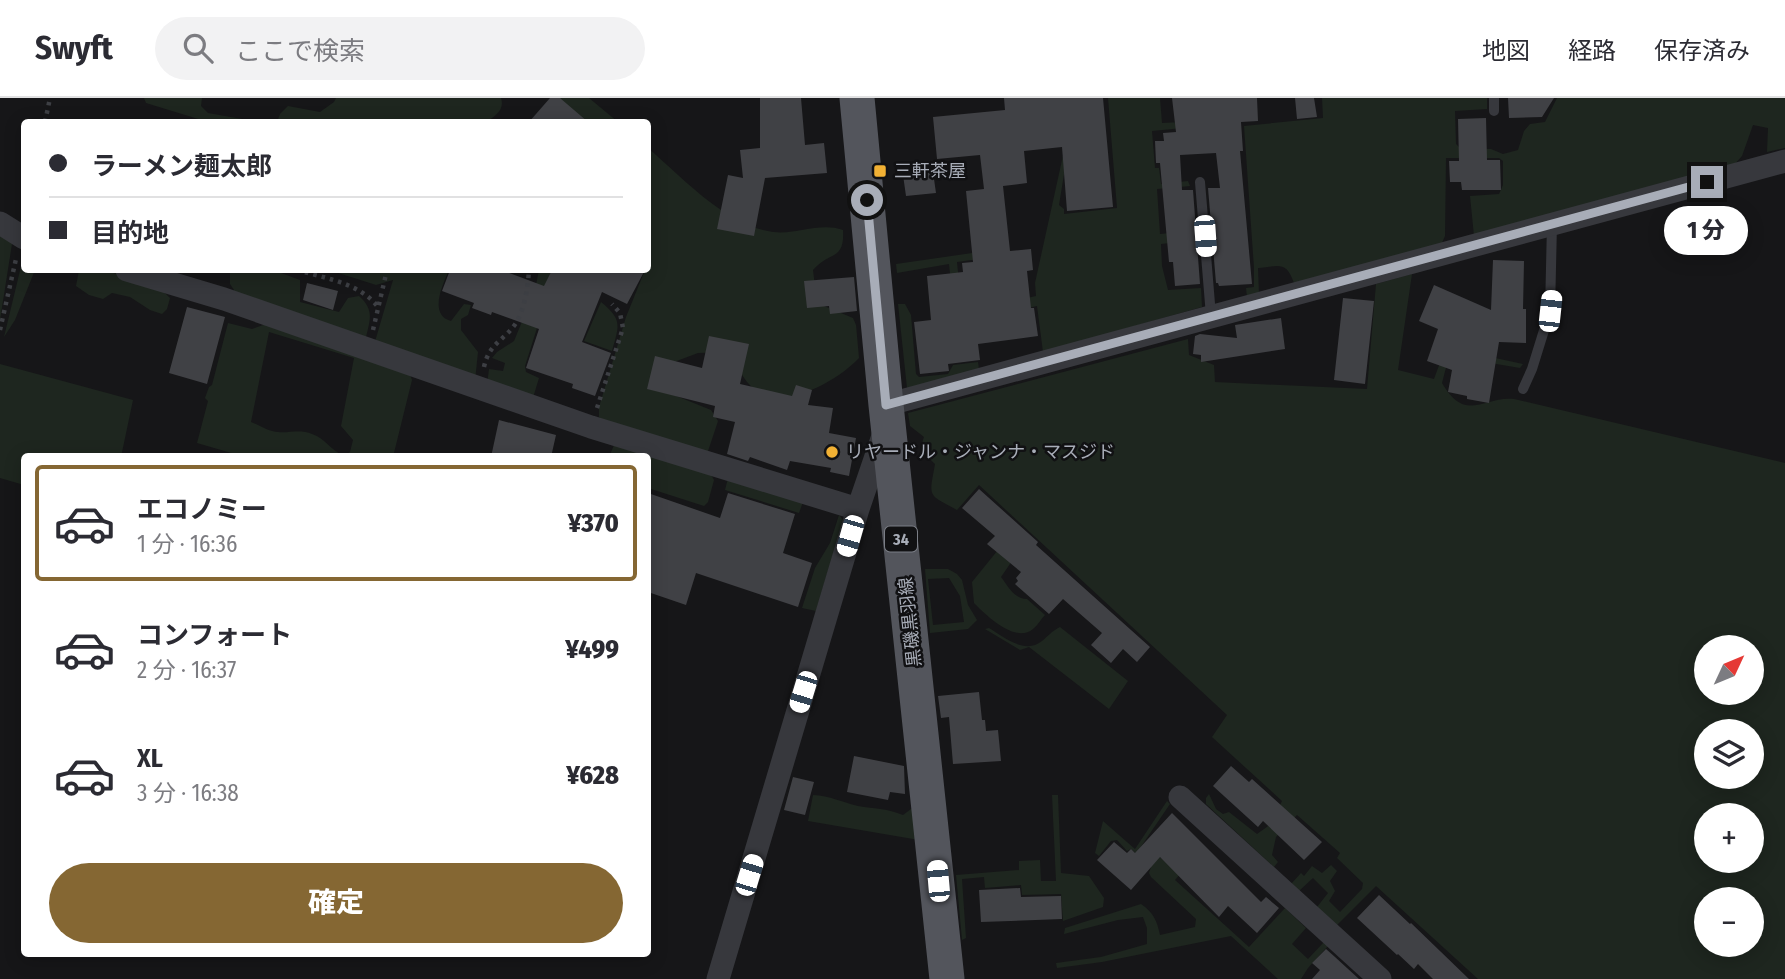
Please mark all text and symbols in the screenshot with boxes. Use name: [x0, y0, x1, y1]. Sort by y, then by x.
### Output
search box: [155, 17, 645, 80]
text: Swyft: [35, 28, 113, 68]
icon: search: [179, 29, 217, 67]
text: ここで検索: [235, 36, 365, 67]
text: 地図: [1482, 37, 1530, 65]
text: 経路: [1568, 37, 1616, 65]
text: 保存済み: [1654, 37, 1750, 65]
text: ラーメン麺太郎: [91, 151, 272, 182]
place label: 三軒茶屋: [894, 160, 966, 182]
marker: 三軒茶屋: [872, 163, 888, 179]
route end: [1691, 166, 1723, 198]
route start: [851, 184, 883, 216]
callout: 1 分: [1665, 206, 1749, 256]
car: [1194, 214, 1217, 258]
text: 1 分: [1687, 216, 1725, 244]
text: 目的地: [91, 218, 169, 249]
car: [1538, 289, 1563, 333]
place label: リヤードル・ジャンナ・マスジド: [846, 441, 1115, 463]
marker: リヤードル・ジャンナ・マスジド: [824, 444, 840, 460]
icon: car: [53, 492, 116, 555]
text: エコノミー: [137, 494, 267, 525]
text: ¥370: [568, 508, 619, 539]
car: [835, 513, 866, 559]
road number: 34: [885, 526, 917, 552]
text: 1 分 · 16:36: [137, 530, 237, 558]
street label: 黒磯黒羽線: [894, 576, 926, 668]
icon: car: [53, 618, 116, 681]
text: コンフォート: [137, 620, 292, 651]
text: ¥499: [565, 634, 619, 665]
north arrow: [1694, 635, 1764, 705]
map controls: [1694, 635, 1764, 957]
text: 2 分 · 16:37: [137, 656, 236, 684]
car: [787, 669, 820, 715]
button: layers: [1694, 719, 1764, 789]
text: XL: [137, 743, 163, 774]
icon: car: [53, 744, 116, 807]
text: ¥628: [566, 760, 619, 791]
text: 3 分 · 16:38: [137, 779, 239, 807]
button: +: [1694, 803, 1764, 873]
car: [733, 852, 766, 898]
car: [926, 859, 951, 903]
button: 確定: [49, 863, 623, 943]
button: −: [1694, 887, 1764, 957]

